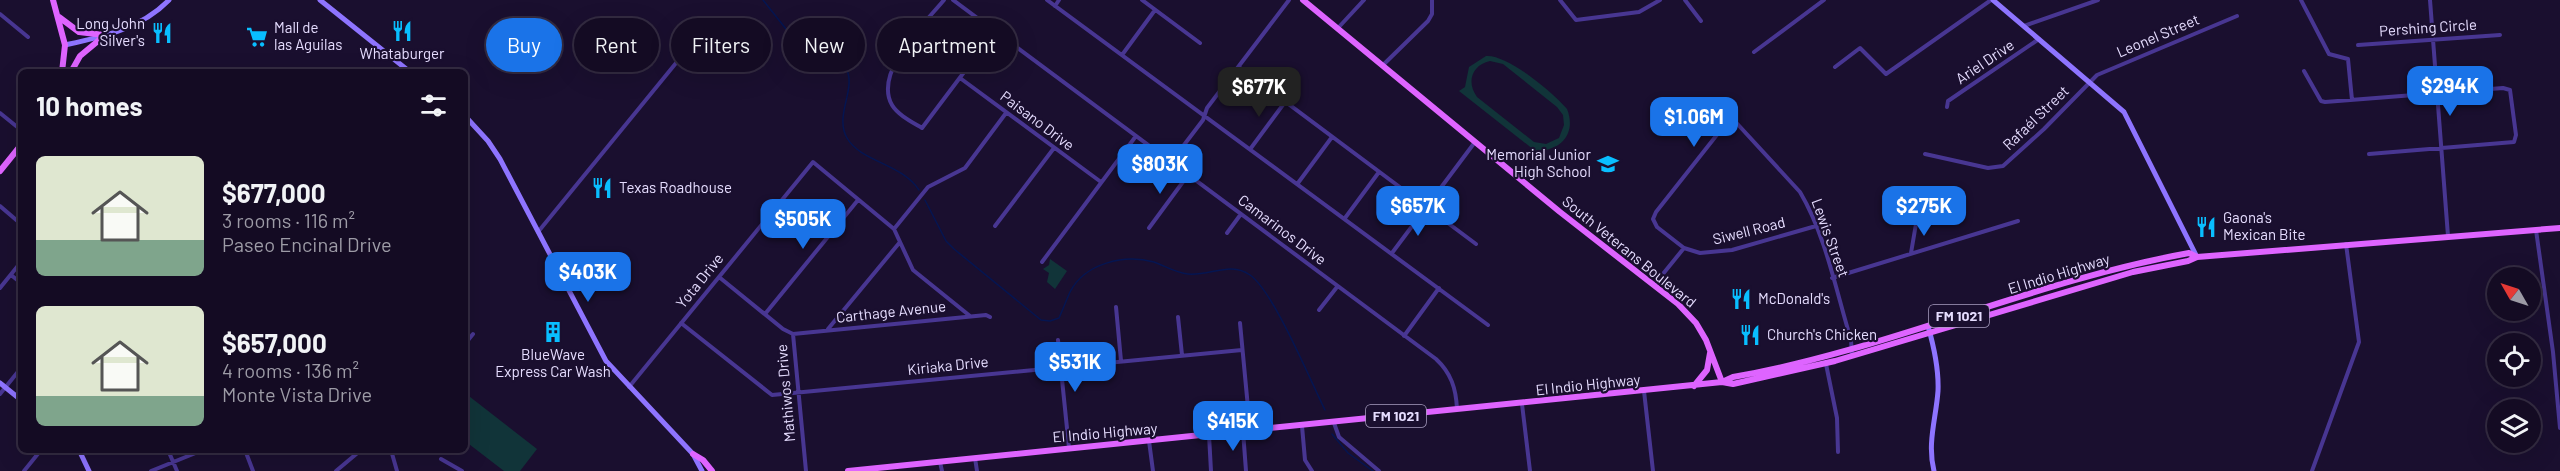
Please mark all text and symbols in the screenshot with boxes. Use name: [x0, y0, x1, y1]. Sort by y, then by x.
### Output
street label: Leonel Street: [2114, 10, 2202, 61]
place label: Long John Silver's: [76, 14, 145, 49]
street label: Pershing Circle: [2379, 15, 2477, 39]
place label: Mall de las Aguilas: [274, 18, 342, 53]
chip: Buy: [486, 18, 562, 72]
chip: Rent: [574, 18, 659, 72]
chip: Filters: [671, 18, 771, 72]
chip: New: [783, 18, 865, 72]
chip: Apartment: [877, 18, 1017, 72]
restaurant icon: Whataburger: [390, 19, 414, 43]
restaurant icon: Long John Silver's: [150, 21, 174, 45]
supermarket icon: Mall de las Aguilas: [245, 25, 269, 49]
street label: Ariel Drive: [1952, 35, 2017, 87]
place label: Whataburger: [360, 44, 445, 62]
pin: $294K: [2408, 66, 2492, 117]
pin: $677K: [1217, 67, 1301, 118]
text: $294K: [2421, 73, 2479, 97]
text: $677K: [1232, 74, 1286, 98]
street label: Rafaél Street: [1999, 81, 2072, 153]
street label: Paisano Drive: [997, 87, 1078, 154]
icon: filters: [417, 89, 450, 122]
text: 10 homes: [36, 90, 143, 121]
pin: $1.06M: [1645, 97, 1743, 148]
text: $1.06M: [1664, 104, 1724, 128]
pin: $803K: [1118, 144, 1202, 195]
place label: Memorial Junior High School: [1486, 145, 1592, 180]
text: $803K: [1132, 151, 1188, 175]
school or university icon: Memorial Junior High School: [1596, 152, 1620, 176]
restaurant icon: Texas Roadhouse: [590, 176, 614, 200]
text: $677,000: [222, 177, 326, 208]
place label: Texas Roadhouse: [619, 178, 732, 196]
icon: home: [84, 180, 156, 252]
pin: $657K: [1376, 186, 1460, 237]
pin: $275K: [1882, 186, 1966, 237]
street label: Camarinos Drive: [1235, 190, 1330, 268]
street label: South Veterans Boulevard: [1559, 192, 1700, 311]
text: $657K: [1390, 193, 1446, 217]
text: $275K: [1896, 193, 1952, 217]
street label: Lewis Street: [1808, 196, 1853, 279]
pin: $505K: [761, 199, 845, 250]
text: $505K: [775, 206, 831, 230]
text: 3 rooms · 116 m²: [222, 208, 355, 232]
place label: Gaona's Mexican Bite: [2223, 208, 2306, 243]
street label: Siwell Road: [1711, 212, 1787, 248]
restaurant icon: Gaona's Mexican Bite: [2194, 215, 2218, 239]
text: Paseo Encinal Drive: [222, 232, 392, 256]
street label: Yota Drive: [672, 249, 727, 311]
street label: El Indio Highway: [2006, 249, 2112, 297]
pin: $403K: [546, 252, 630, 303]
text: $403K: [559, 259, 617, 283]
north arrow: [2487, 267, 2541, 321]
map controls: [2487, 267, 2541, 453]
restaurant icon: McDonald's: [1729, 287, 1753, 311]
place label: McDonald's: [1758, 289, 1830, 307]
street label: Carthage Avenue: [835, 296, 947, 326]
road number: FM 1021: [1929, 305, 1989, 327]
building icon: BlueWave Express Car Wash: [541, 320, 565, 344]
restaurant icon: Church's Chicken: [1738, 323, 1762, 347]
place label: Church's Chicken: [1767, 325, 1877, 343]
text: $657,000: [222, 327, 327, 358]
icon: home: [84, 330, 156, 402]
button: locate: [2487, 333, 2541, 387]
pin: $531K: [1033, 342, 1117, 393]
street label: Mathiwos Drive: [772, 343, 798, 443]
place label: BlueWave Express Car Wash: [495, 345, 611, 380]
text: $531K: [1049, 349, 1101, 373]
street label: Kiriaka Drive: [906, 352, 989, 378]
text: 4 rooms · 136 m²: [222, 358, 359, 382]
street label: El Indio Highway: [1535, 370, 1641, 398]
text: Monte Vista Drive: [222, 382, 372, 406]
button: layers: [2487, 399, 2541, 453]
pin: $415K: [1191, 401, 1275, 452]
road number: FM 1021: [1366, 405, 1426, 427]
text: $415K: [1207, 408, 1259, 432]
street label: El Indio Highway: [1052, 418, 1158, 446]

